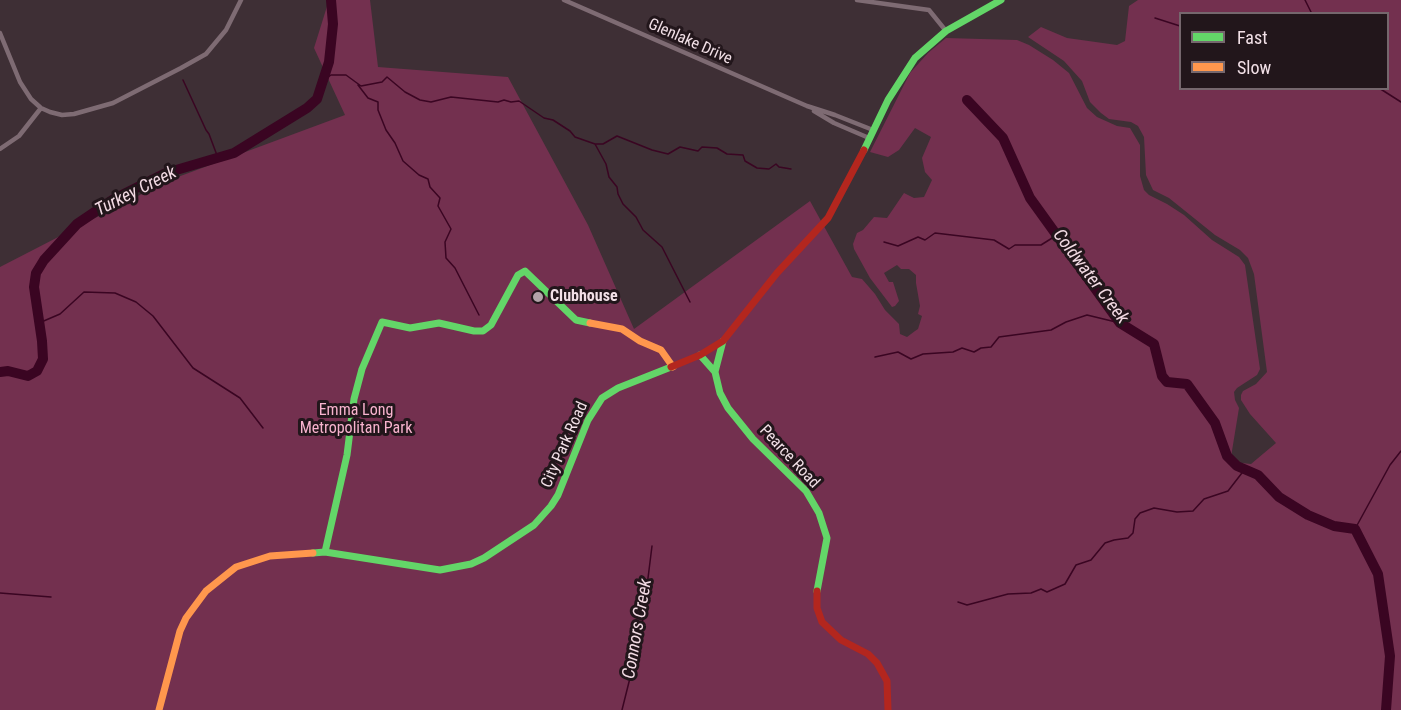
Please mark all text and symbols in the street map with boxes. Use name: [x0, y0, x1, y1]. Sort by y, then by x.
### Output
legend: [1179, 12, 1389, 90]
street label: Glenlake Drive: [645, 15, 735, 69]
text: Fast: [1237, 27, 1268, 48]
text: Slow: [1237, 57, 1271, 78]
water label: Turkey Creek: [92, 162, 180, 222]
water label: Coldwater Creek: [1047, 225, 1133, 329]
place label: Clubhouse: [550, 287, 618, 307]
marker: Clubhouse: [531, 290, 545, 304]
street label: City Park Road: [537, 399, 593, 491]
park label: Emma Long Metropolitan Park: [300, 401, 412, 439]
street label: Pearce Road: [755, 421, 823, 493]
water label: Connors Creek: [619, 577, 657, 681]

